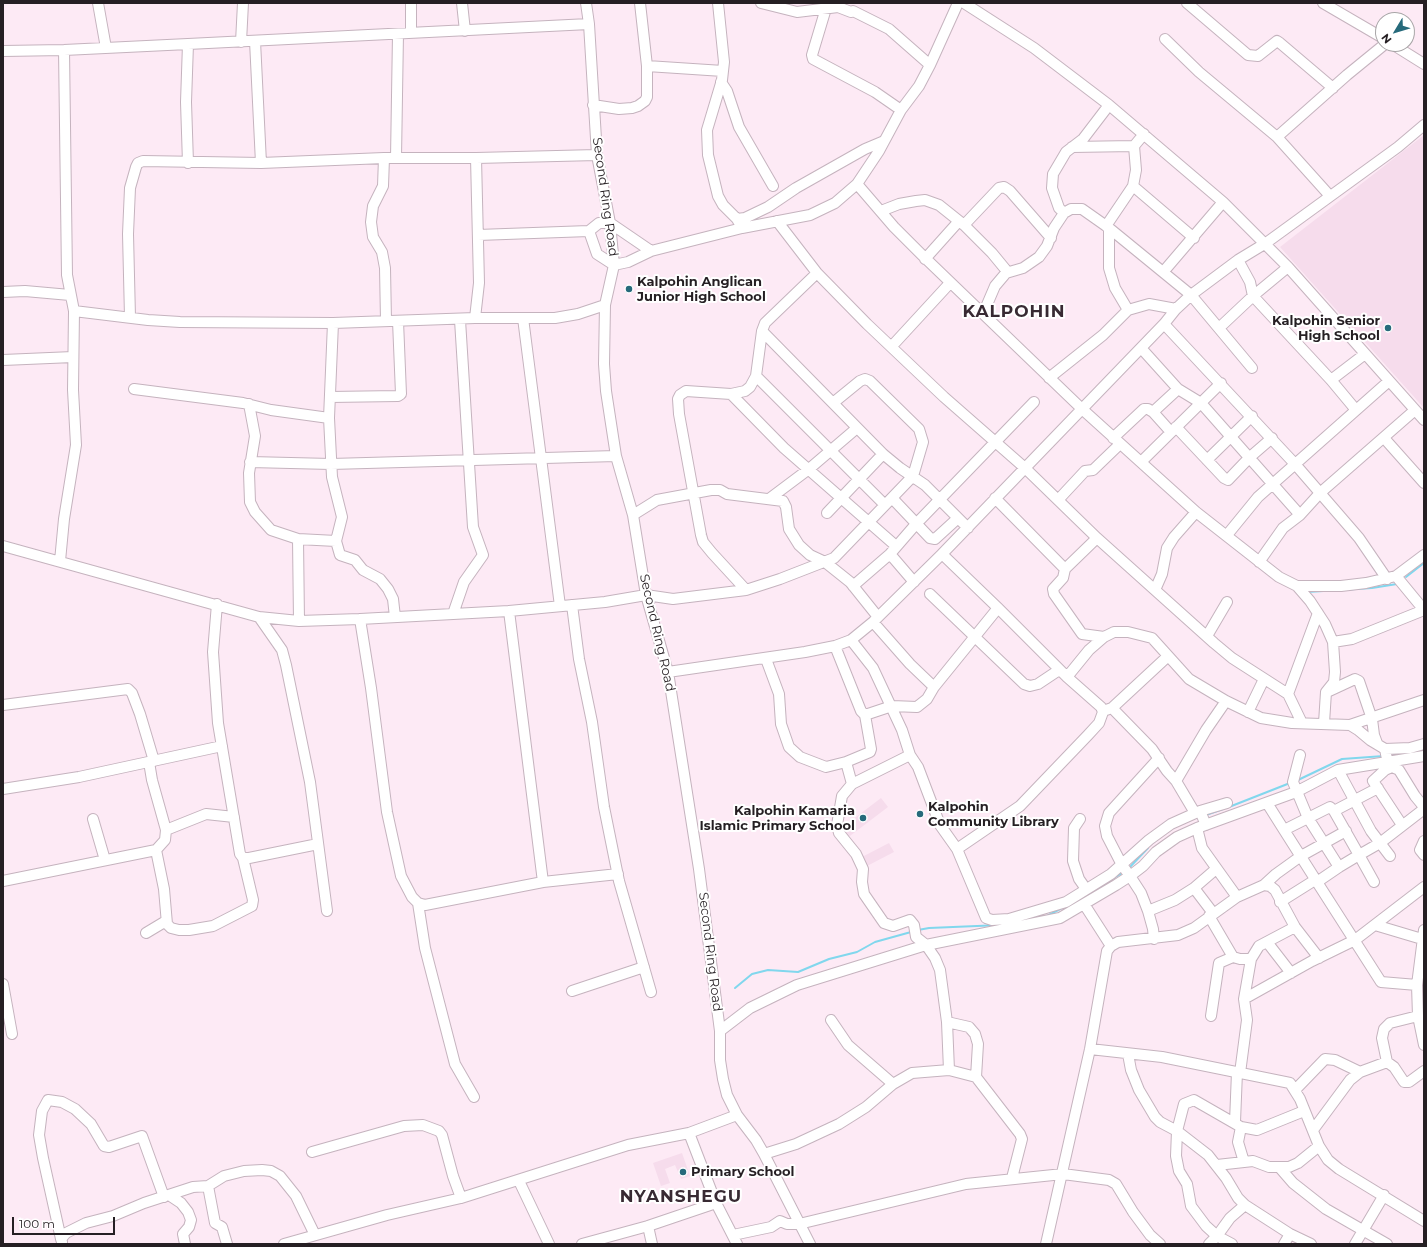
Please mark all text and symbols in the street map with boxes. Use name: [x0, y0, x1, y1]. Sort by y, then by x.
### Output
north arrow: [1375, 12, 1415, 52]
text: N: [1378, 31, 1395, 47]
street label: Second Ring Road: [589, 136, 621, 258]
place label: Kalpohin Anglican Junior High School: [637, 274, 766, 305]
marker: Kalpohin Anglican Junior High School: [624, 284, 634, 294]
district label: KALPOHIN: [962, 302, 1066, 322]
place label: Kalpohin Senior High School: [1272, 313, 1380, 344]
marker: Kalpohin Senior High School: [1383, 323, 1393, 333]
street label: Second Ring Road: [636, 573, 678, 693]
place label: Kalpohin Community Library: [928, 799, 1059, 830]
place label: Kalpohin Kamaria Islamic Primary School: [700, 803, 855, 834]
marker: Kalpohin Community Library: [915, 809, 925, 819]
marker: Kalpohin Kamaria Islamic Primary School: [858, 813, 868, 823]
street label: Second Ring Road: [695, 891, 725, 1013]
place label: Primary School: [691, 1164, 794, 1180]
marker: Primary School: [678, 1167, 688, 1177]
district label: NYANSHEGU: [620, 1187, 742, 1207]
scale bar: [14, 1209, 117, 1235]
text: 100 m: [19, 1216, 55, 1231]

